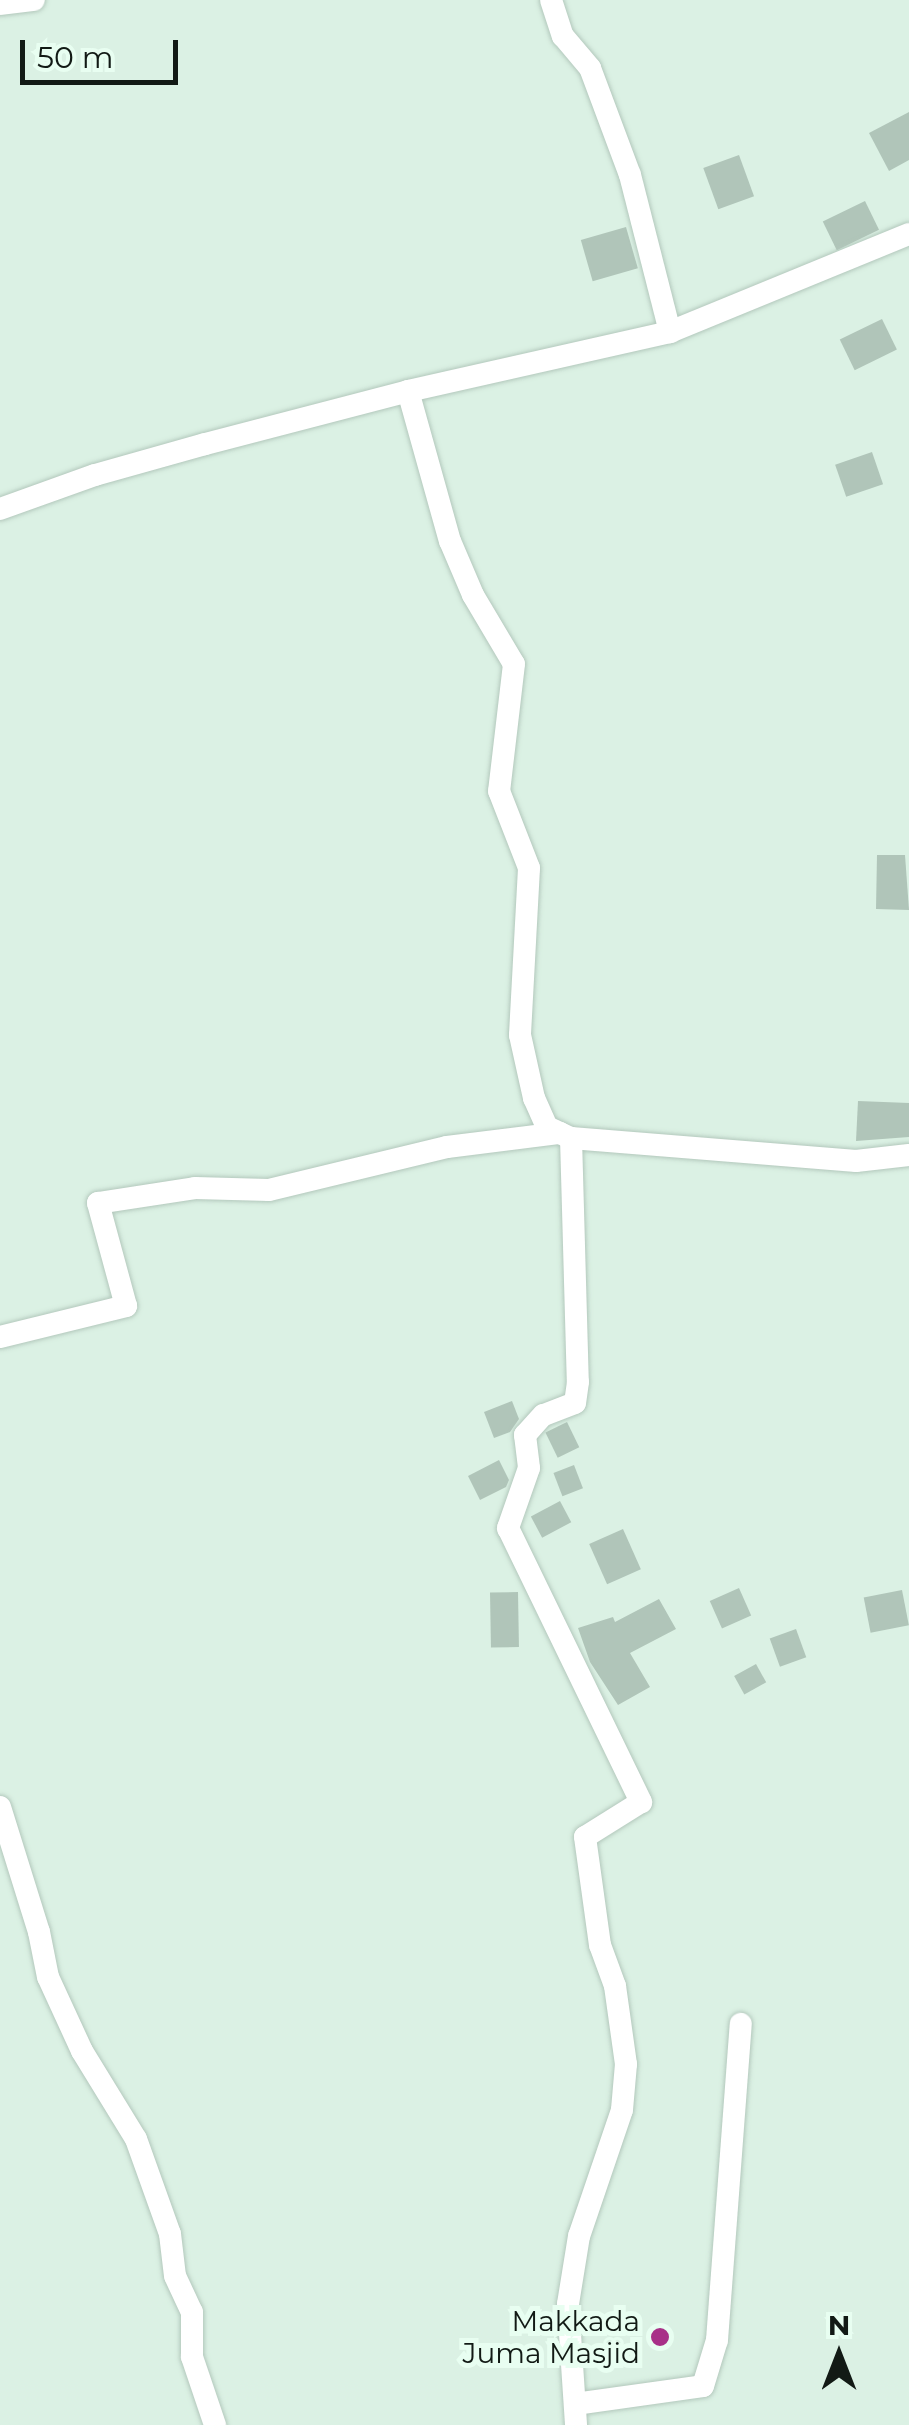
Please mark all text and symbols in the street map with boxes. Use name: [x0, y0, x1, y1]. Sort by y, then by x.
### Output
scale bar: [25, 20, 182, 82]
text: 50 m: [37, 39, 114, 76]
place label: Makkada Juma Masjid: [462, 2304, 640, 2370]
north arrow: [789, 2305, 889, 2405]
text: N: [828, 2308, 850, 2342]
marker: Makkada Juma Masjid: [649, 2326, 671, 2348]

